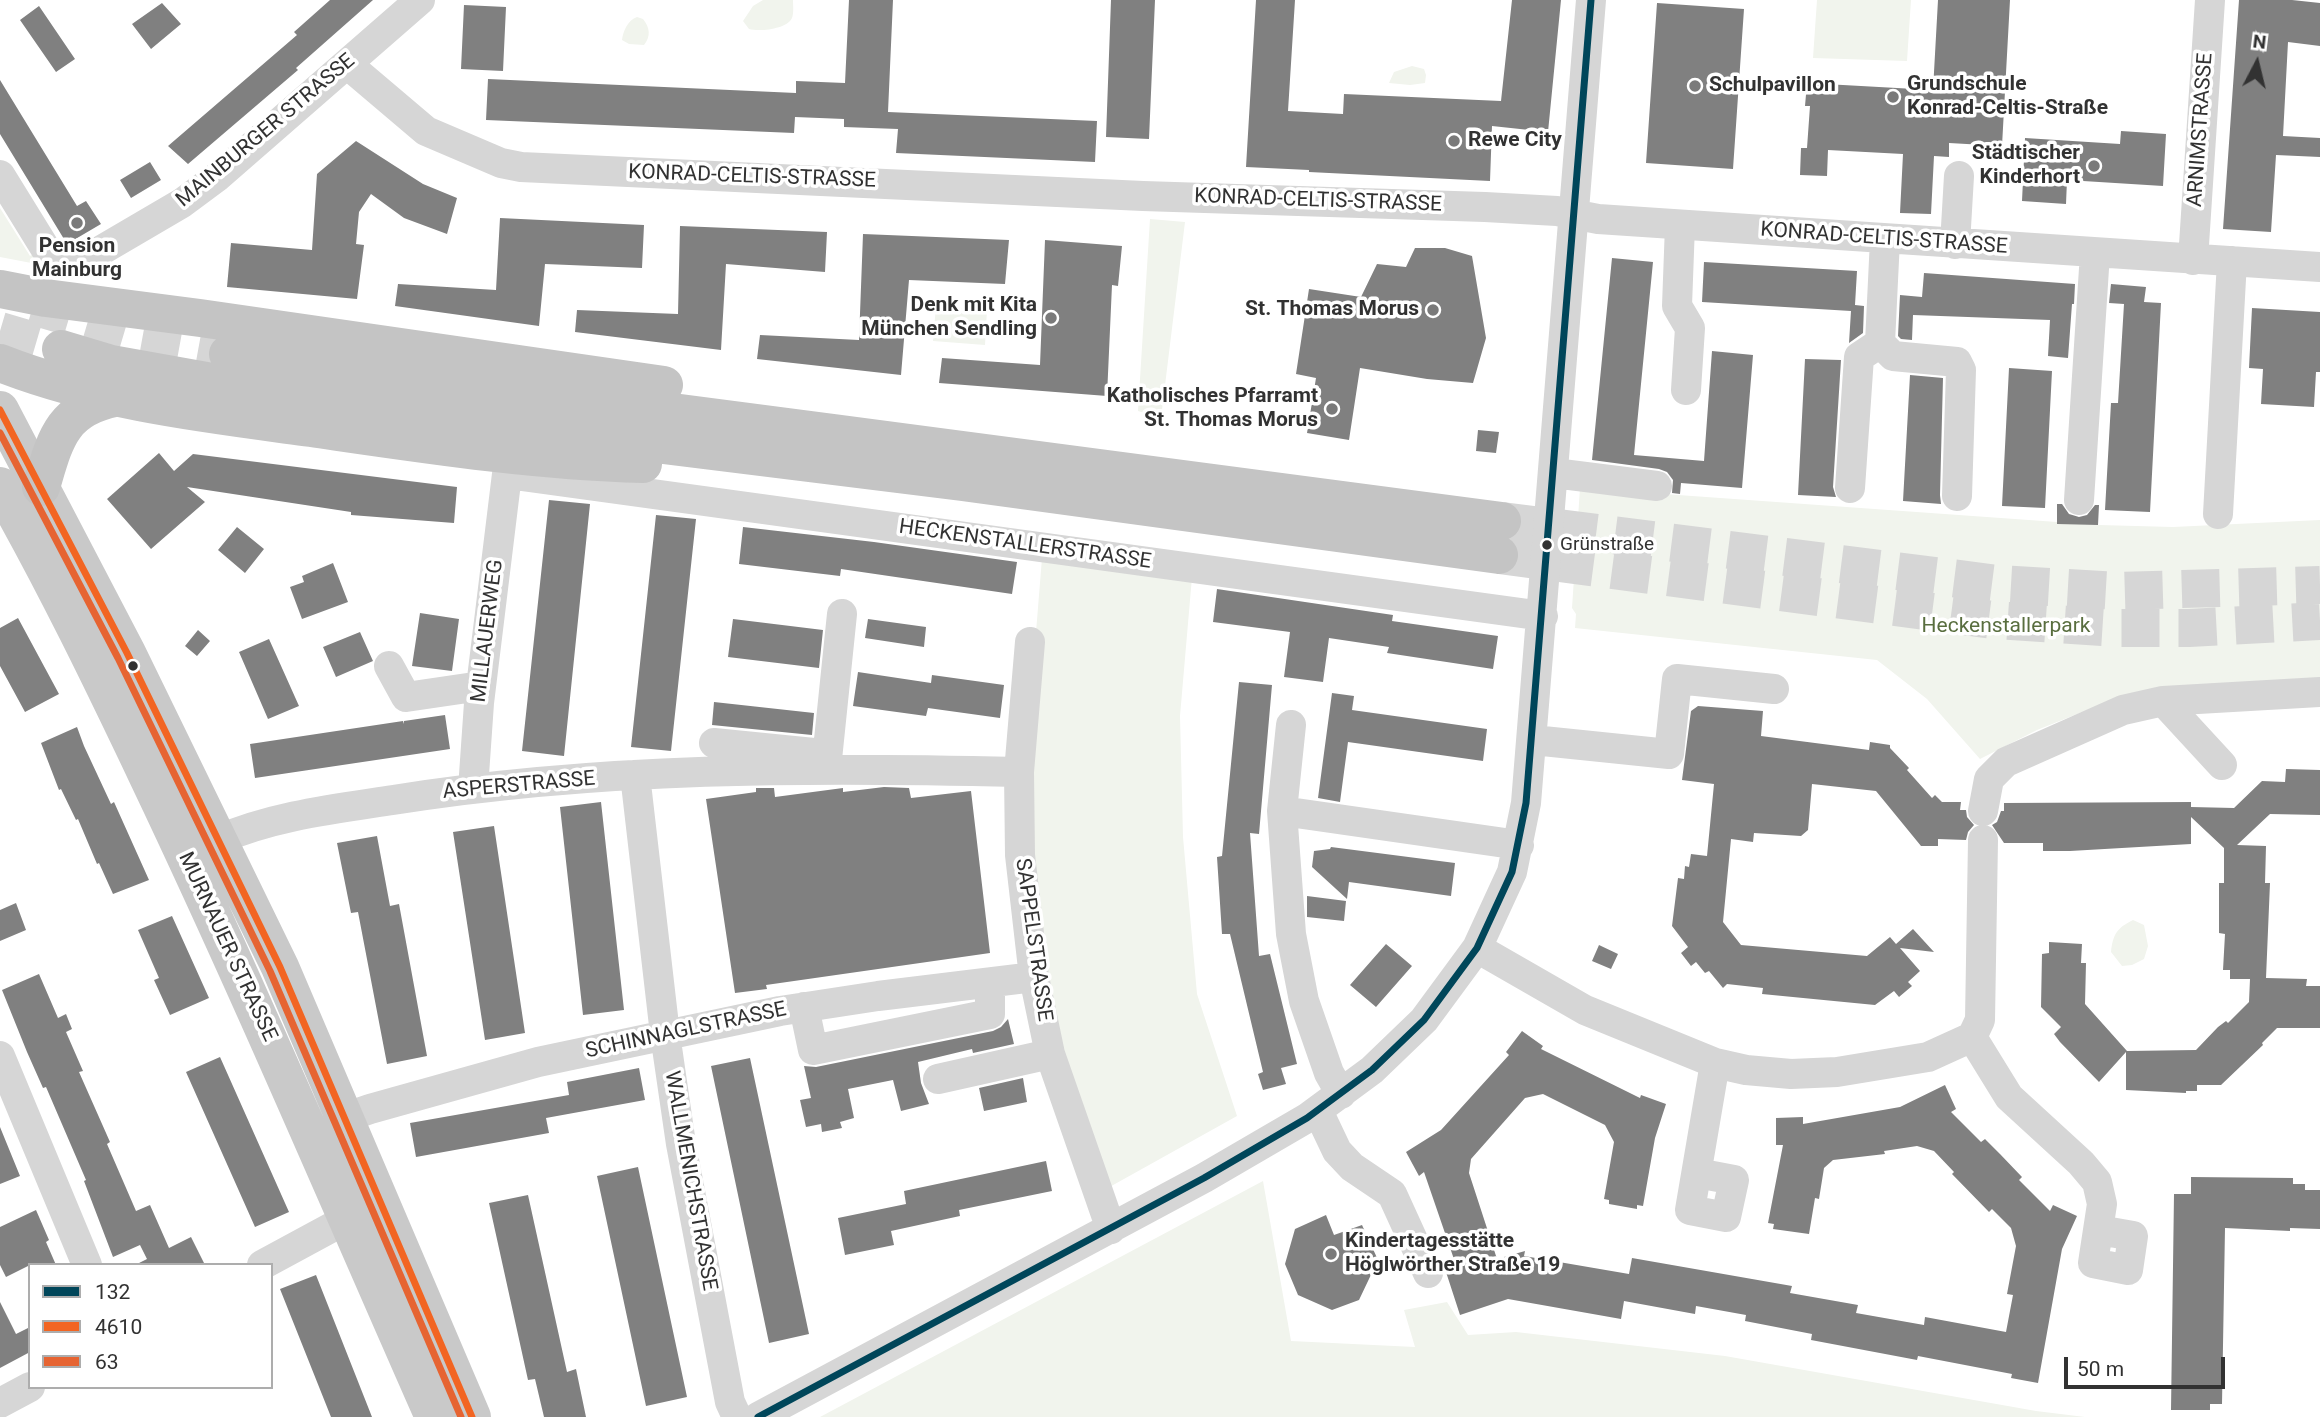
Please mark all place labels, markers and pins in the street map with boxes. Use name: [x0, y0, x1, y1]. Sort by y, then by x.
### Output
place label: Grundschule Konrad-Celtis-Straße: [1907, 72, 2108, 122]
place label: Schulpavillon: [1709, 73, 1836, 99]
marker: Schulpavillon: [1687, 78, 1703, 94]
marker: Grundschule Konrad-Celtis-Straße: [1885, 89, 1901, 105]
place label: Rewe City: [1468, 128, 1562, 154]
marker: Rewe City: [1446, 133, 1462, 149]
place label: Städtischer Kinderhort: [1972, 141, 2080, 191]
marker: Städtischer Kinderhort: [2086, 158, 2102, 174]
marker: Pension Mainburg: [69, 215, 85, 231]
place label: Pension Mainburg: [32, 234, 122, 284]
place label: Denk mit Kita München Sendling: [861, 293, 1037, 343]
place label: St. Thomas Morus: [1245, 297, 1419, 323]
marker: St. Thomas Morus: [1425, 302, 1441, 318]
marker: Denk mit Kita München Sendling: [1043, 310, 1059, 326]
place label: Katholisches Pfarramt St. Thomas Morus: [1107, 384, 1318, 434]
marker: Katholisches Pfarramt St. Thomas Morus: [1324, 401, 1340, 417]
place label: Grünstraße: [1560, 534, 1654, 556]
marker: Grünstraße: [1540, 538, 1554, 552]
unlabelled marker: [126, 659, 140, 673]
place label: Kindertagesstätte Höglwörther Straße 19: [1345, 1229, 1560, 1279]
marker: Kindertagesstätte Höglwörther Straße 19: [1323, 1246, 1339, 1262]

